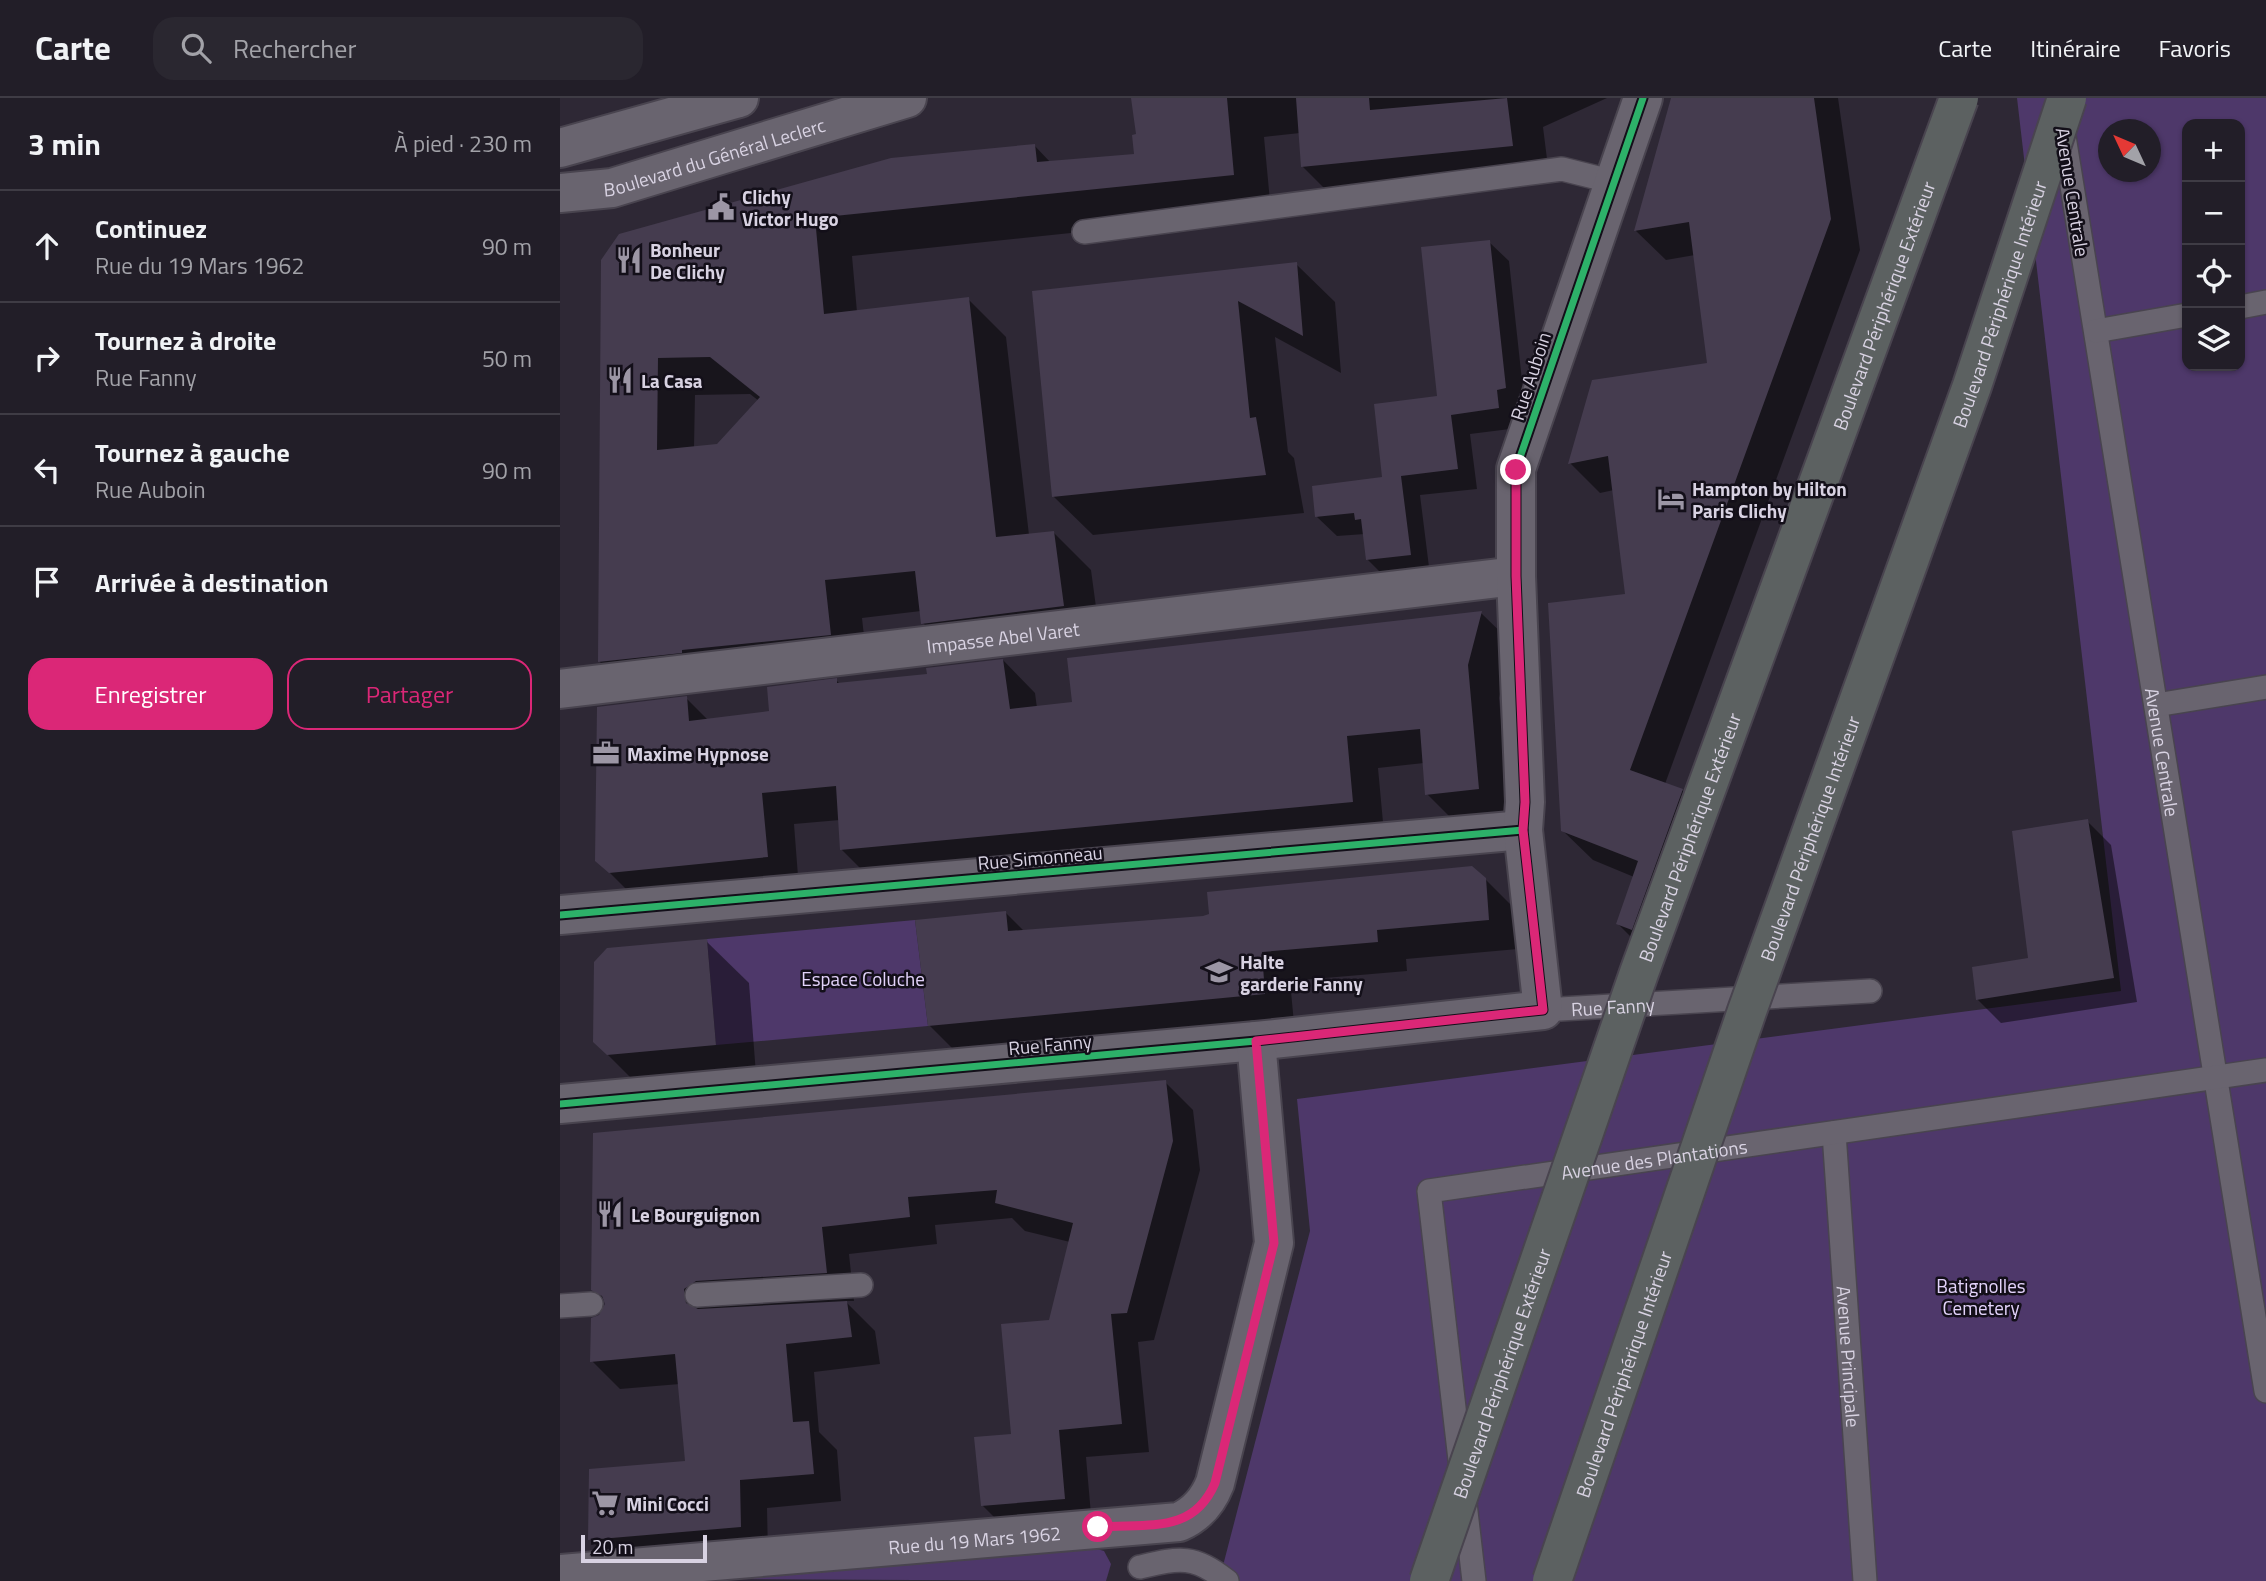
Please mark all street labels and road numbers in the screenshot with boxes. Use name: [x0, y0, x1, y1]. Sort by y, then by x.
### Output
street label: Boulevard du Général Leclerc: [602, 109, 829, 203]
street label: Avenue Centrale: [2048, 125, 2098, 259]
street label: Boulevard Périphérique Extérieur: [1824, 176, 1942, 434]
street label: Boulevard Périphérique Intérieur: [1944, 176, 2054, 432]
street label: Rue Auboin: [1502, 328, 1558, 424]
street label: Impasse Abel Varet: [925, 613, 1081, 660]
street label: Avenue Centrale: [2138, 685, 2188, 819]
street label: Boulevard Périphérique Extérieur: [1630, 708, 1748, 966]
street label: Boulevard Périphérique Intérieur: [1752, 711, 1867, 965]
street label: Rue Simonneau: [976, 837, 1104, 877]
street label: Rue Fanny: [1570, 989, 1656, 1023]
street label: Rue Fanny: [1007, 1026, 1093, 1062]
street label: Avenue des Plantations: [1559, 1131, 1749, 1186]
street label: Boulevard Périphérique Extérieur: [1444, 1244, 1558, 1502]
street label: Boulevard Périphérique Intérieur: [1567, 1246, 1679, 1501]
street label: Avenue Principale: [1830, 1285, 1869, 1428]
street label: Rue du 19 Mars 1962: [887, 1517, 1062, 1561]

